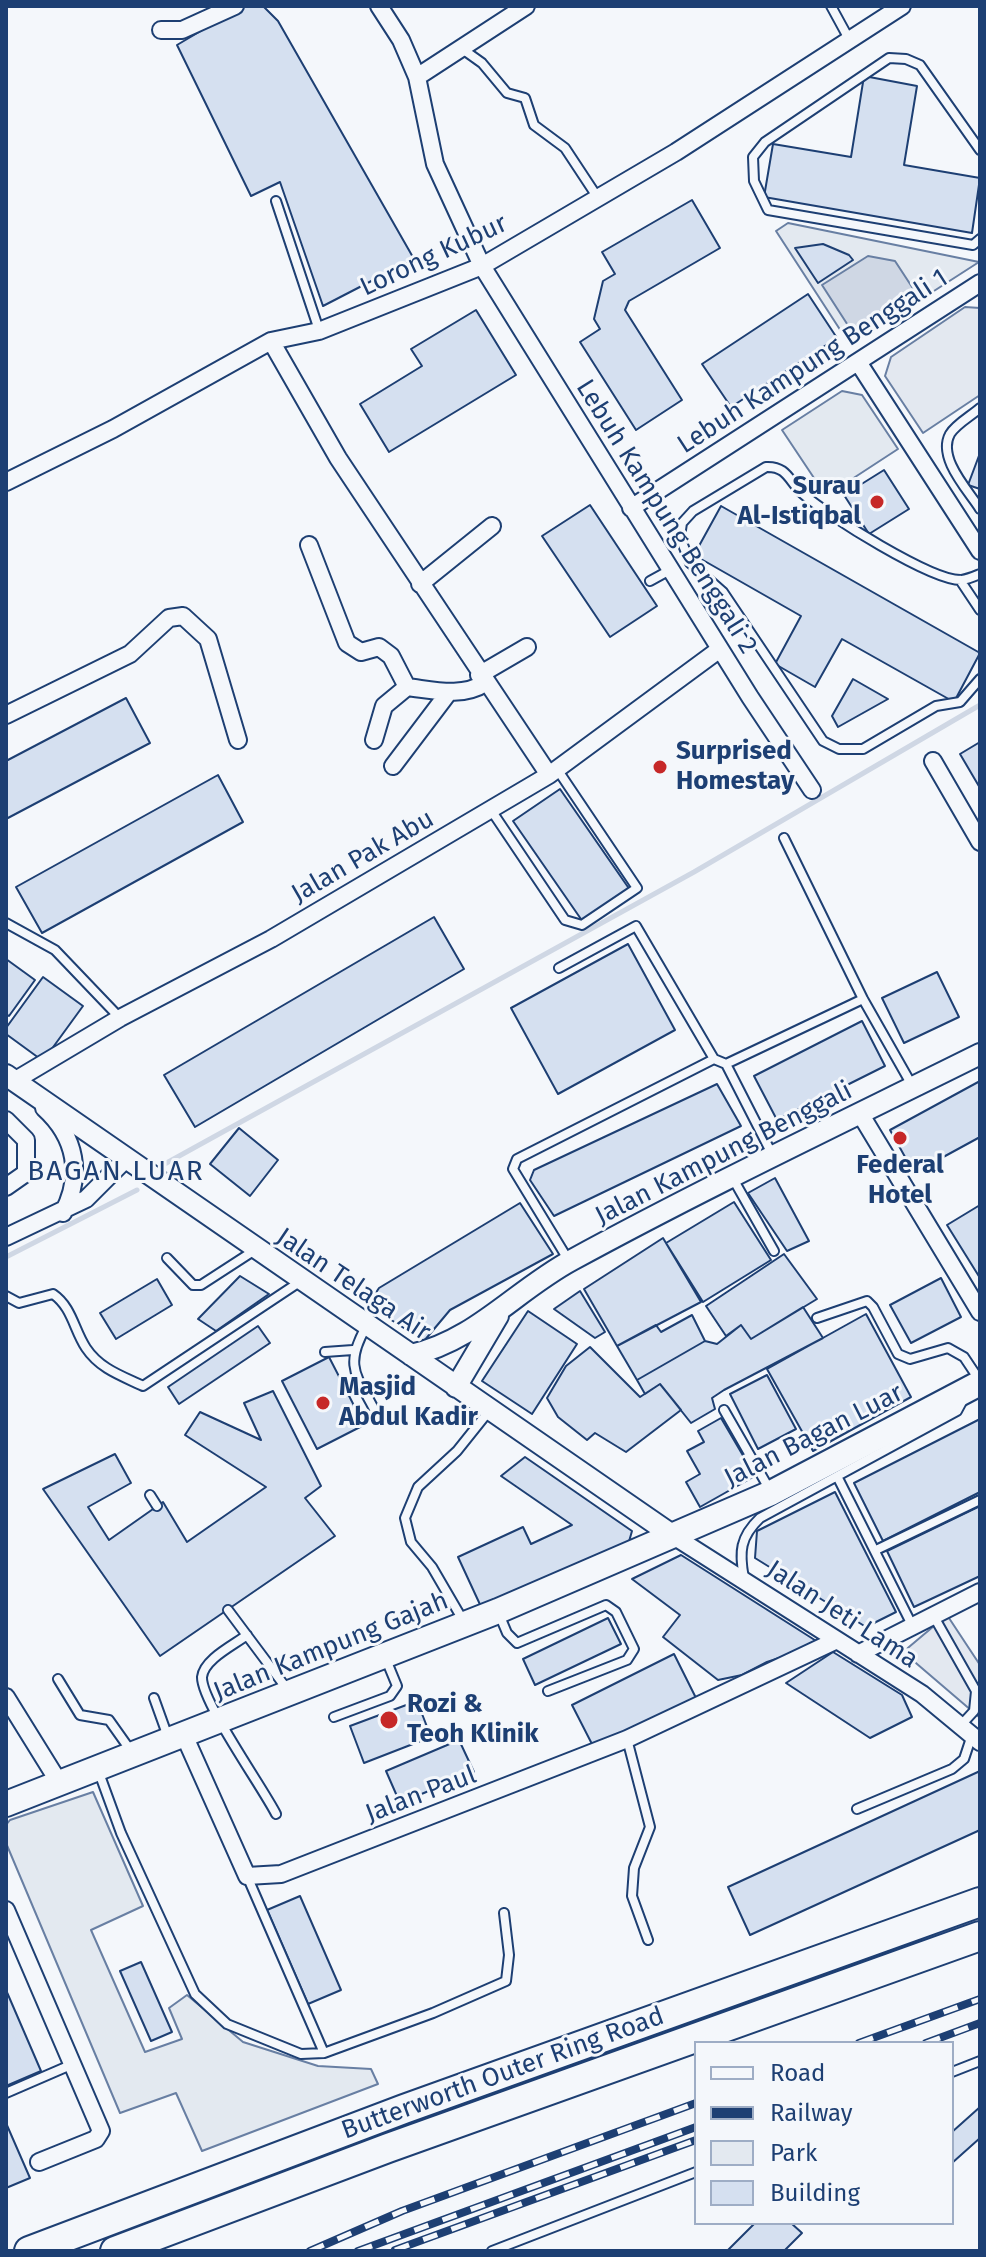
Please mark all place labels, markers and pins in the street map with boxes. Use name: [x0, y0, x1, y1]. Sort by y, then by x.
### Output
place label: Surau Al-Istiqbal: [738, 471, 861, 532]
marker: Surau Al-Istiqbal: [868, 493, 886, 511]
place label: Surprised Homestay: [676, 736, 794, 798]
marker: Surprised Homestay: [651, 758, 669, 776]
marker: Federal Hotel: [891, 1129, 909, 1147]
place label: Federal Hotel: [856, 1150, 944, 1212]
place label: Masjid Abdul Kadir: [339, 1372, 478, 1434]
marker: Masjid Abdul Kadir: [314, 1394, 332, 1412]
place label: Rozi & Teoh Klinik: [407, 1689, 539, 1750]
marker: Rozi & Teoh Klinik: [378, 1709, 400, 1731]

